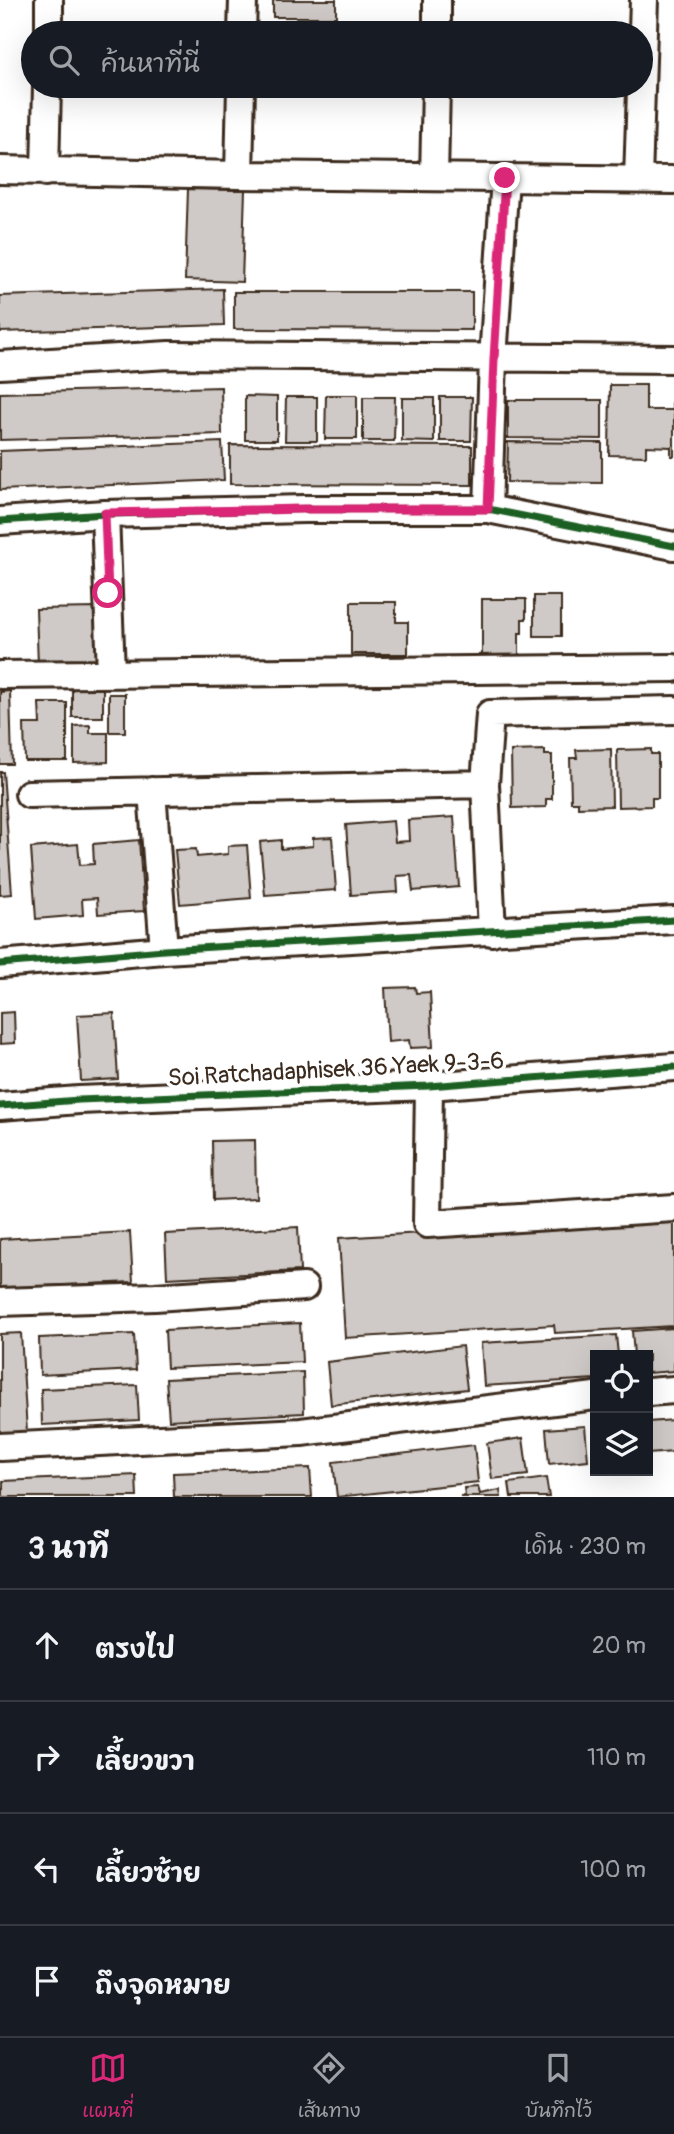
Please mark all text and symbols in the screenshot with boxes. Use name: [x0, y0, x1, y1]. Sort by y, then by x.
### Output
search box: [21, 21, 653, 98]
icon: search: [45, 41, 83, 79]
text: ค้นหาที่นี่: [101, 48, 200, 80]
route end: [489, 162, 520, 193]
route start: [92, 577, 123, 608]
street label: Soi Ratchadaphisek 36 Yaek 9-3-6: [167, 1046, 505, 1093]
map controls: [590, 1350, 653, 1476]
button: locate: [590, 1350, 653, 1413]
button: layers: [590, 1413, 653, 1476]
text: 3 นาที: [28, 1530, 109, 1567]
text: เดิน · 230 m: [524, 1532, 646, 1561]
icon: ahead: [28, 1626, 66, 1664]
text: 20 m: [592, 1631, 646, 1660]
text: ตรงไป: [95, 1634, 175, 1666]
icon: right: [28, 1738, 66, 1776]
text: 110 m: [587, 1743, 646, 1772]
text: เลี้ยวขวา: [95, 1746, 195, 1778]
icon: left: [28, 1850, 66, 1888]
text: 100 m: [580, 1855, 646, 1884]
text: เลี้ยวซ้าย: [95, 1858, 201, 1890]
icon: arrive: [28, 1962, 66, 2000]
text: ถึงจุดหมาย: [95, 1970, 231, 2002]
tab: แผนที่: [82, 2049, 133, 2124]
tab: เส้นทาง: [298, 2049, 361, 2124]
tab: บันทึกไว้: [525, 2049, 592, 2124]

